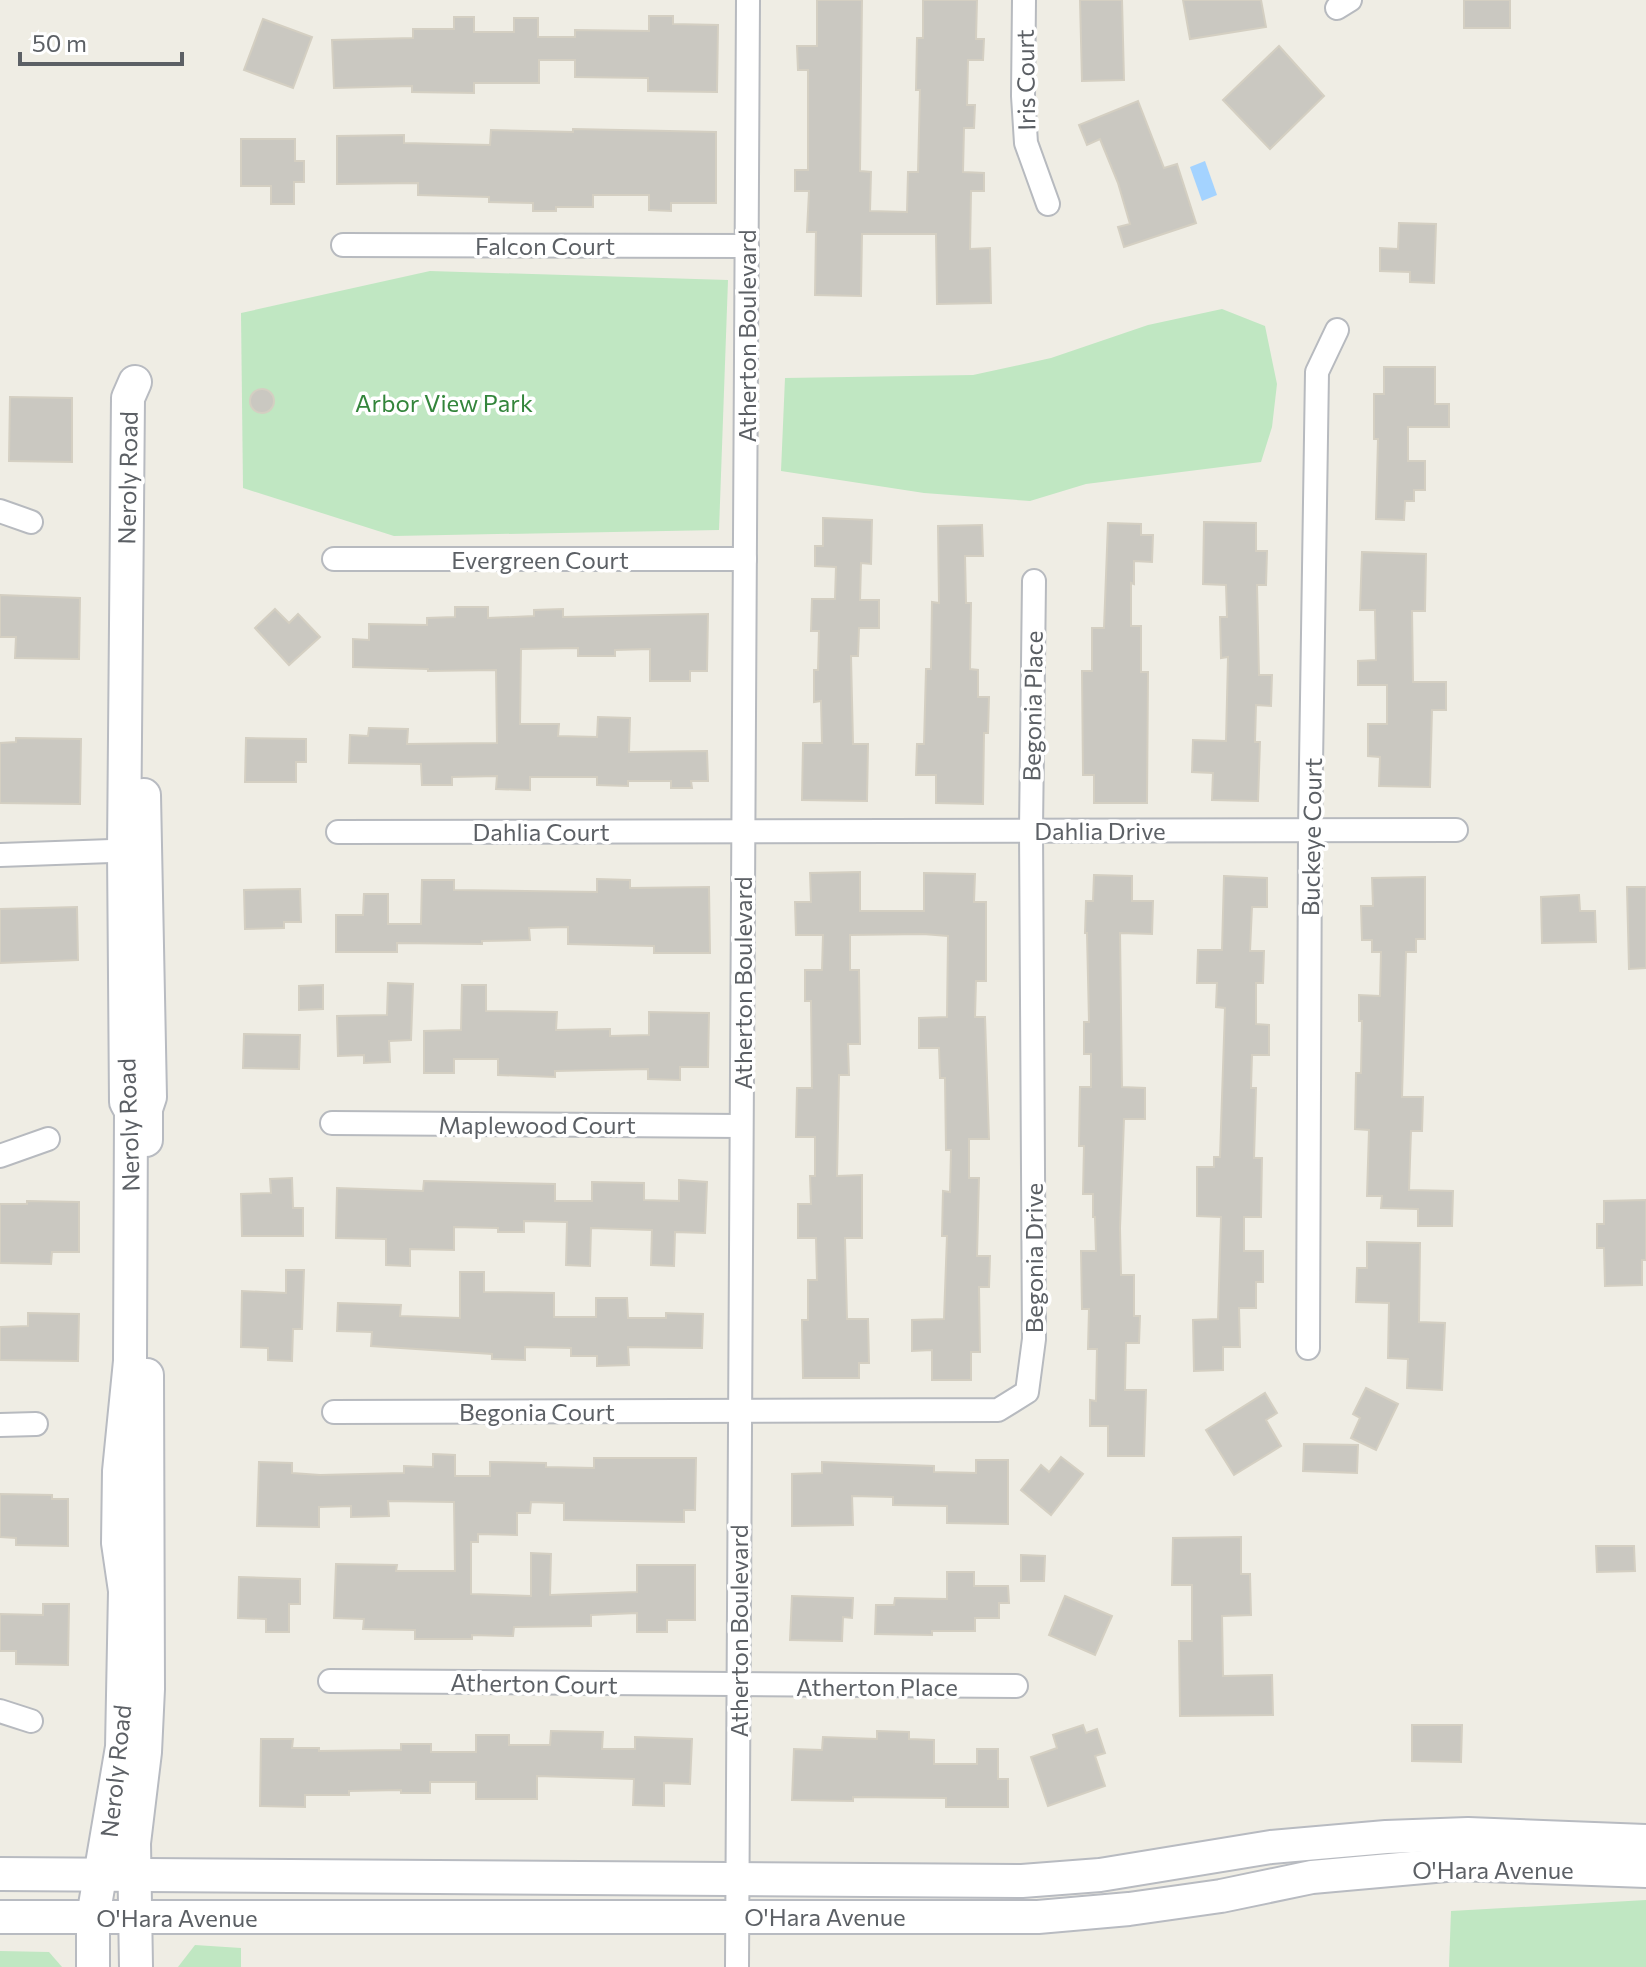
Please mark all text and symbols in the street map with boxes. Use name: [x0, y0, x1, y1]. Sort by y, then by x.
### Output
scale bar: [20, 16, 182, 66]
text: 50 m: [32, 28, 87, 57]
street label: Iris Court: [1010, 29, 1040, 131]
street label: Atherton Boulevard: [732, 229, 761, 443]
street label: Falcon Court: [475, 231, 615, 260]
park label: Arbor View Park: [355, 388, 533, 417]
street label: Neroly Road: [111, 411, 143, 545]
street label: Evergreen Court: [451, 545, 629, 574]
street label: Begonia Place: [1016, 630, 1048, 782]
street label: Buckeye Court: [1295, 757, 1327, 916]
street label: Dahlia Drive: [1034, 816, 1166, 845]
street label: Dahlia Court: [472, 817, 610, 846]
street label: Atherton Boulevard: [728, 876, 757, 1090]
street label: Neroly Road: [111, 1058, 145, 1192]
street label: Maplewood Court: [438, 1110, 636, 1139]
street label: Begonia Drive: [1019, 1183, 1048, 1333]
street label: Begonia Court: [459, 1397, 615, 1426]
street label: Atherton Boulevard: [724, 1524, 753, 1738]
street label: Atherton Court: [450, 1667, 618, 1699]
street label: Atherton Place: [796, 1672, 958, 1701]
street label: Neroly Road: [94, 1703, 136, 1839]
street label: O'Hara Avenue: [1412, 1855, 1574, 1884]
street label: O'Hara Avenue: [744, 1902, 906, 1931]
street label: O'Hara Avenue: [96, 1903, 258, 1932]

